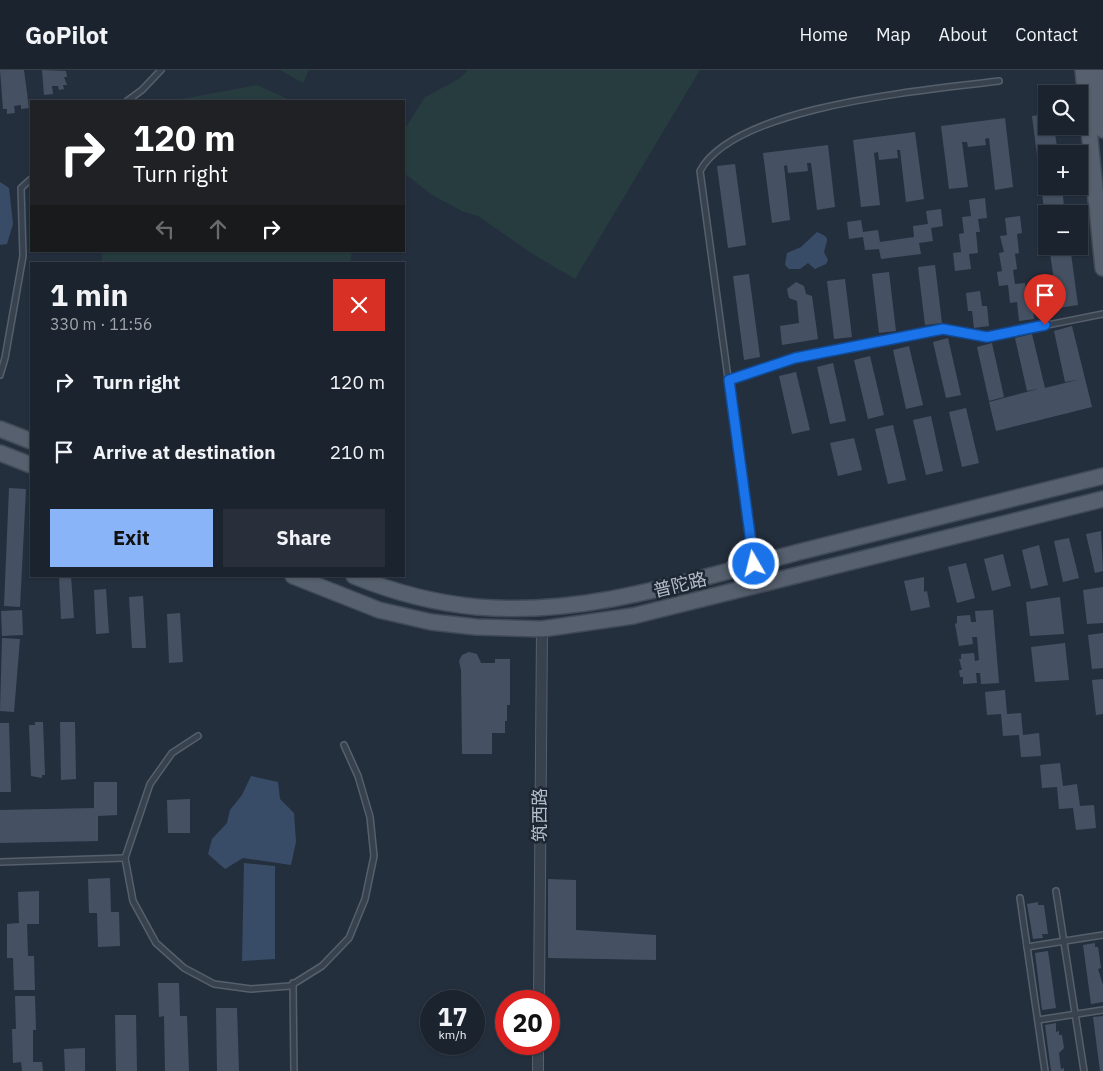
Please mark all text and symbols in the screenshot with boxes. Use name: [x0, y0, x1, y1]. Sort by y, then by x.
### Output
text: GoPilot: [25, 19, 108, 51]
text: Home: [800, 23, 848, 46]
text: Map: [876, 23, 911, 46]
text: About: [939, 23, 987, 46]
text: Contact: [1015, 23, 1078, 46]
map controls: [1038, 85, 1088, 255]
button: search: [1038, 85, 1088, 135]
text: 120 m: [133, 115, 236, 161]
icon: right: [50, 120, 115, 185]
button: +: [1038, 145, 1088, 195]
text: Turn right: [133, 159, 228, 188]
button: −: [1038, 205, 1088, 255]
icon: left: [151, 215, 179, 243]
icon: ahead: [204, 215, 232, 243]
icon: right: [257, 215, 285, 243]
pin: [1024, 274, 1066, 325]
text: 1 min: [50, 275, 128, 314]
button: close: [333, 279, 385, 331]
icon: arrive: [1031, 281, 1059, 309]
text: 330 m · 11:56: [50, 314, 152, 334]
icon: right: [50, 368, 78, 396]
text: Turn right: [93, 370, 180, 394]
text: 120 m: [330, 370, 385, 394]
icon: arrive: [50, 438, 78, 466]
text: Arrive at destination: [93, 440, 276, 464]
text: 210 m: [330, 440, 385, 464]
button: Exit: [50, 509, 213, 567]
button: Share: [223, 509, 385, 567]
position arrow: [727, 537, 779, 589]
street label: 普陀路: [651, 567, 709, 602]
street label: 筑西路: [528, 788, 551, 842]
speed limit sign: 20: [495, 990, 560, 1055]
text: 17: [437, 1000, 468, 1033]
text: km/h: [438, 1027, 467, 1042]

